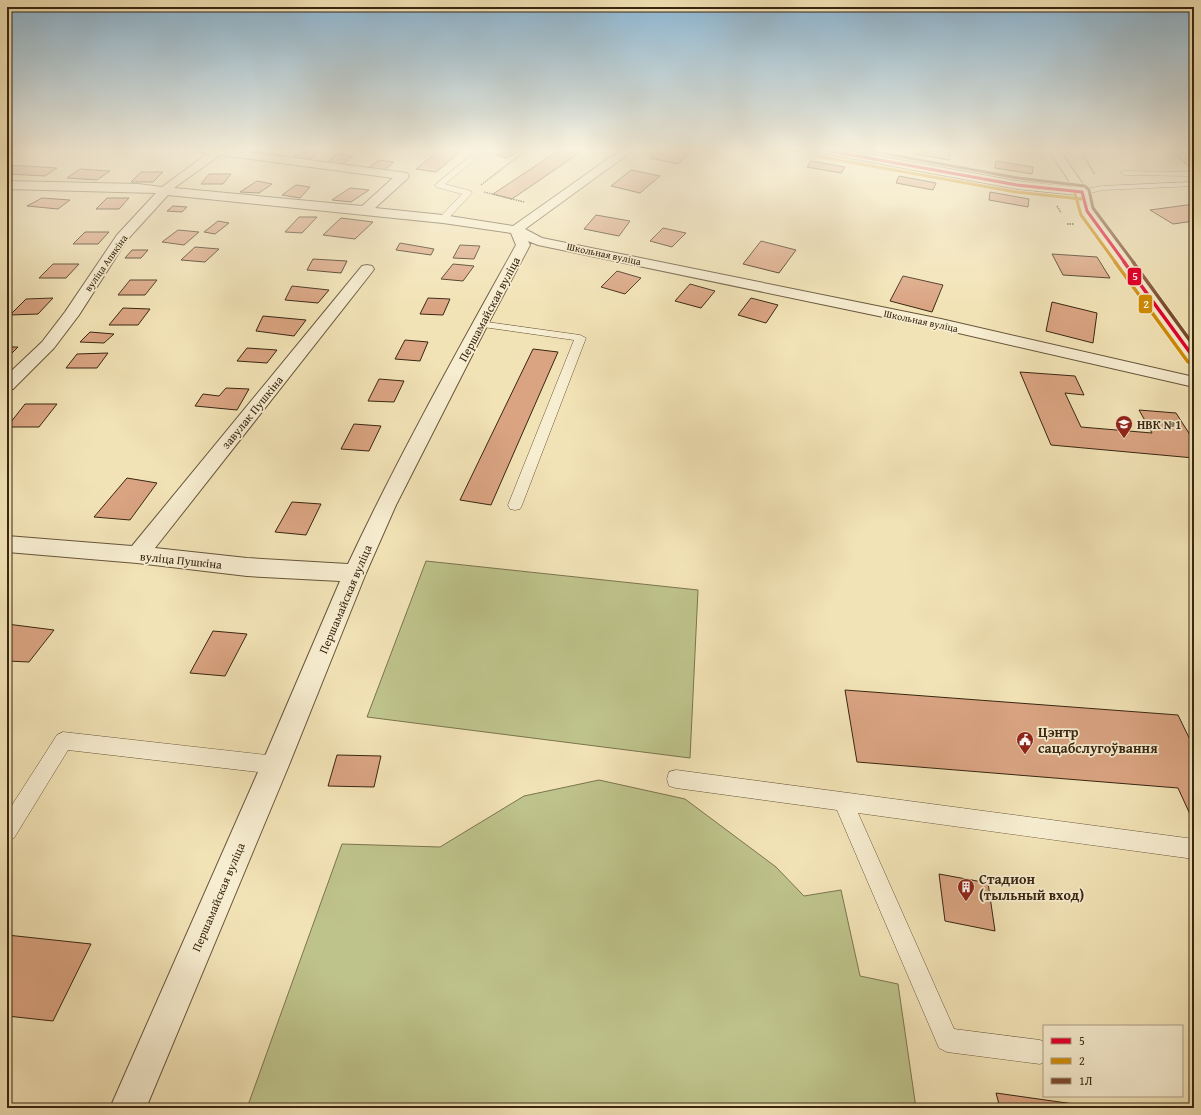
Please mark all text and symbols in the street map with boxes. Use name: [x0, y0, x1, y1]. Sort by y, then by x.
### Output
street label: вуліца Апякіна: [81, 231, 131, 294]
street label: Школьная вуліца: [566, 239, 643, 269]
street label: Першамайская вуліца: [454, 253, 524, 364]
line badge: 5: [1127, 267, 1142, 286]
text: 5: [1132, 268, 1138, 284]
line badge: 2: [1138, 294, 1153, 314]
text: 2: [1143, 296, 1149, 312]
street label: Школьная вуліца: [883, 306, 960, 336]
street label: завулак Пушкіна: [217, 372, 287, 452]
school or university icon: НВК №1: [1114, 414, 1134, 439]
place label: НВК №1: [1137, 416, 1181, 433]
street label: Першамайская вуліца: [314, 542, 376, 656]
street label: вуліца Пушкіна: [139, 547, 223, 573]
place label: Цэнтр сацабслугоўвання: [1038, 722, 1158, 758]
public building icon: Цэнтр сацабслугоўвання: [1015, 730, 1035, 755]
street label: Першамайская вуліца: [187, 840, 249, 954]
place label: Стадион (тыльный вход): [979, 869, 1084, 905]
building icon: Стадион (тыльный вход): [956, 877, 976, 902]
legend: [1043, 1025, 1183, 1097]
text: 5: [1079, 1032, 1085, 1049]
text: 2: [1079, 1052, 1085, 1069]
text: 1Л: [1079, 1072, 1093, 1089]

